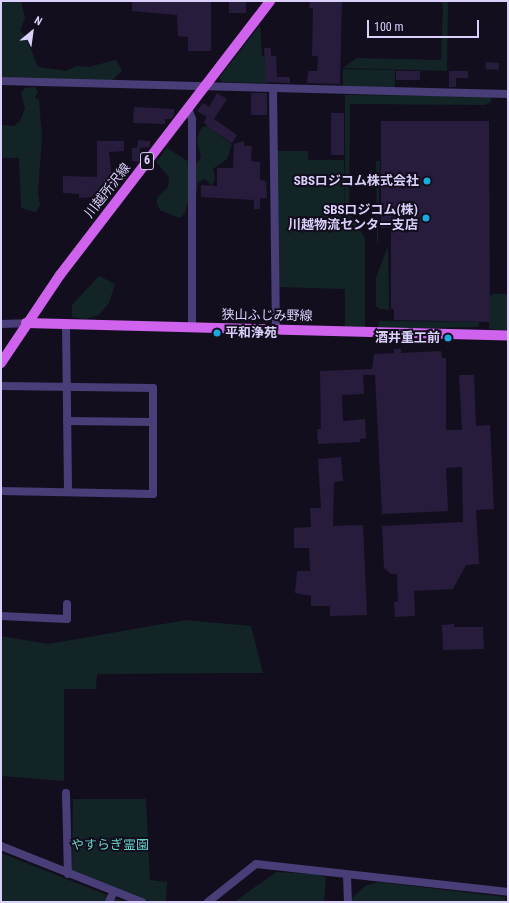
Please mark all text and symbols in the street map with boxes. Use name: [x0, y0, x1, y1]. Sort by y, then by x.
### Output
north arrow: [12, 12, 52, 52]
scale bar: [369, 12, 481, 38]
text: N: [32, 14, 44, 28]
text: 100 m: [374, 20, 404, 34]
road number: 6: [139, 151, 155, 171]
street label: 川越所沢線: [82, 161, 134, 221]
place label: SBSロジコム株式会社: [294, 173, 419, 189]
marker: SBSロジコム株式会社: [422, 176, 432, 186]
place label: SBSロジコム(株) 川越物流センター支店: [288, 203, 418, 234]
marker: SBSロジコム(株) 川越物流センター支店: [421, 213, 431, 223]
street label: 狭山ふじみ野線: [221, 307, 313, 325]
place label: 平和浄苑: [225, 325, 277, 341]
marker: 平和浄苑: [212, 328, 222, 338]
place label: 酒井重工前: [375, 330, 440, 346]
marker: 酒井重工前: [443, 333, 453, 343]
park label: やすらぎ霊園: [71, 837, 149, 853]

